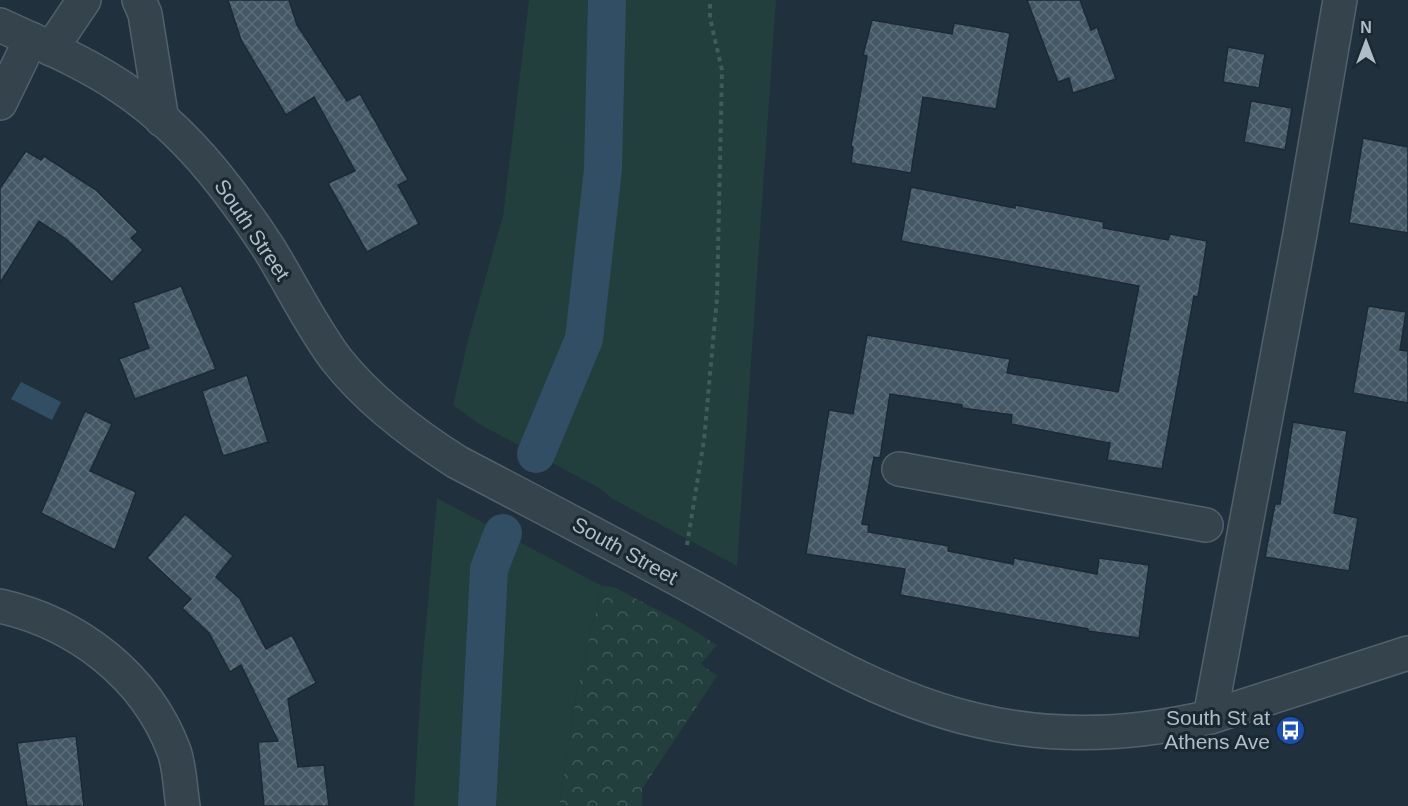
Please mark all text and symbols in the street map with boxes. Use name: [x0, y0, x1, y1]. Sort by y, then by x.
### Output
north arrow: [1336, 12, 1396, 72]
text: N: [1360, 19, 1372, 36]
street label: South Street: [210, 175, 295, 285]
street label: South Street: [569, 512, 682, 589]
place label: South St at Athens Ave: [1164, 706, 1270, 753]
bus stop icon: South St at Athens Ave: [1275, 714, 1307, 746]

